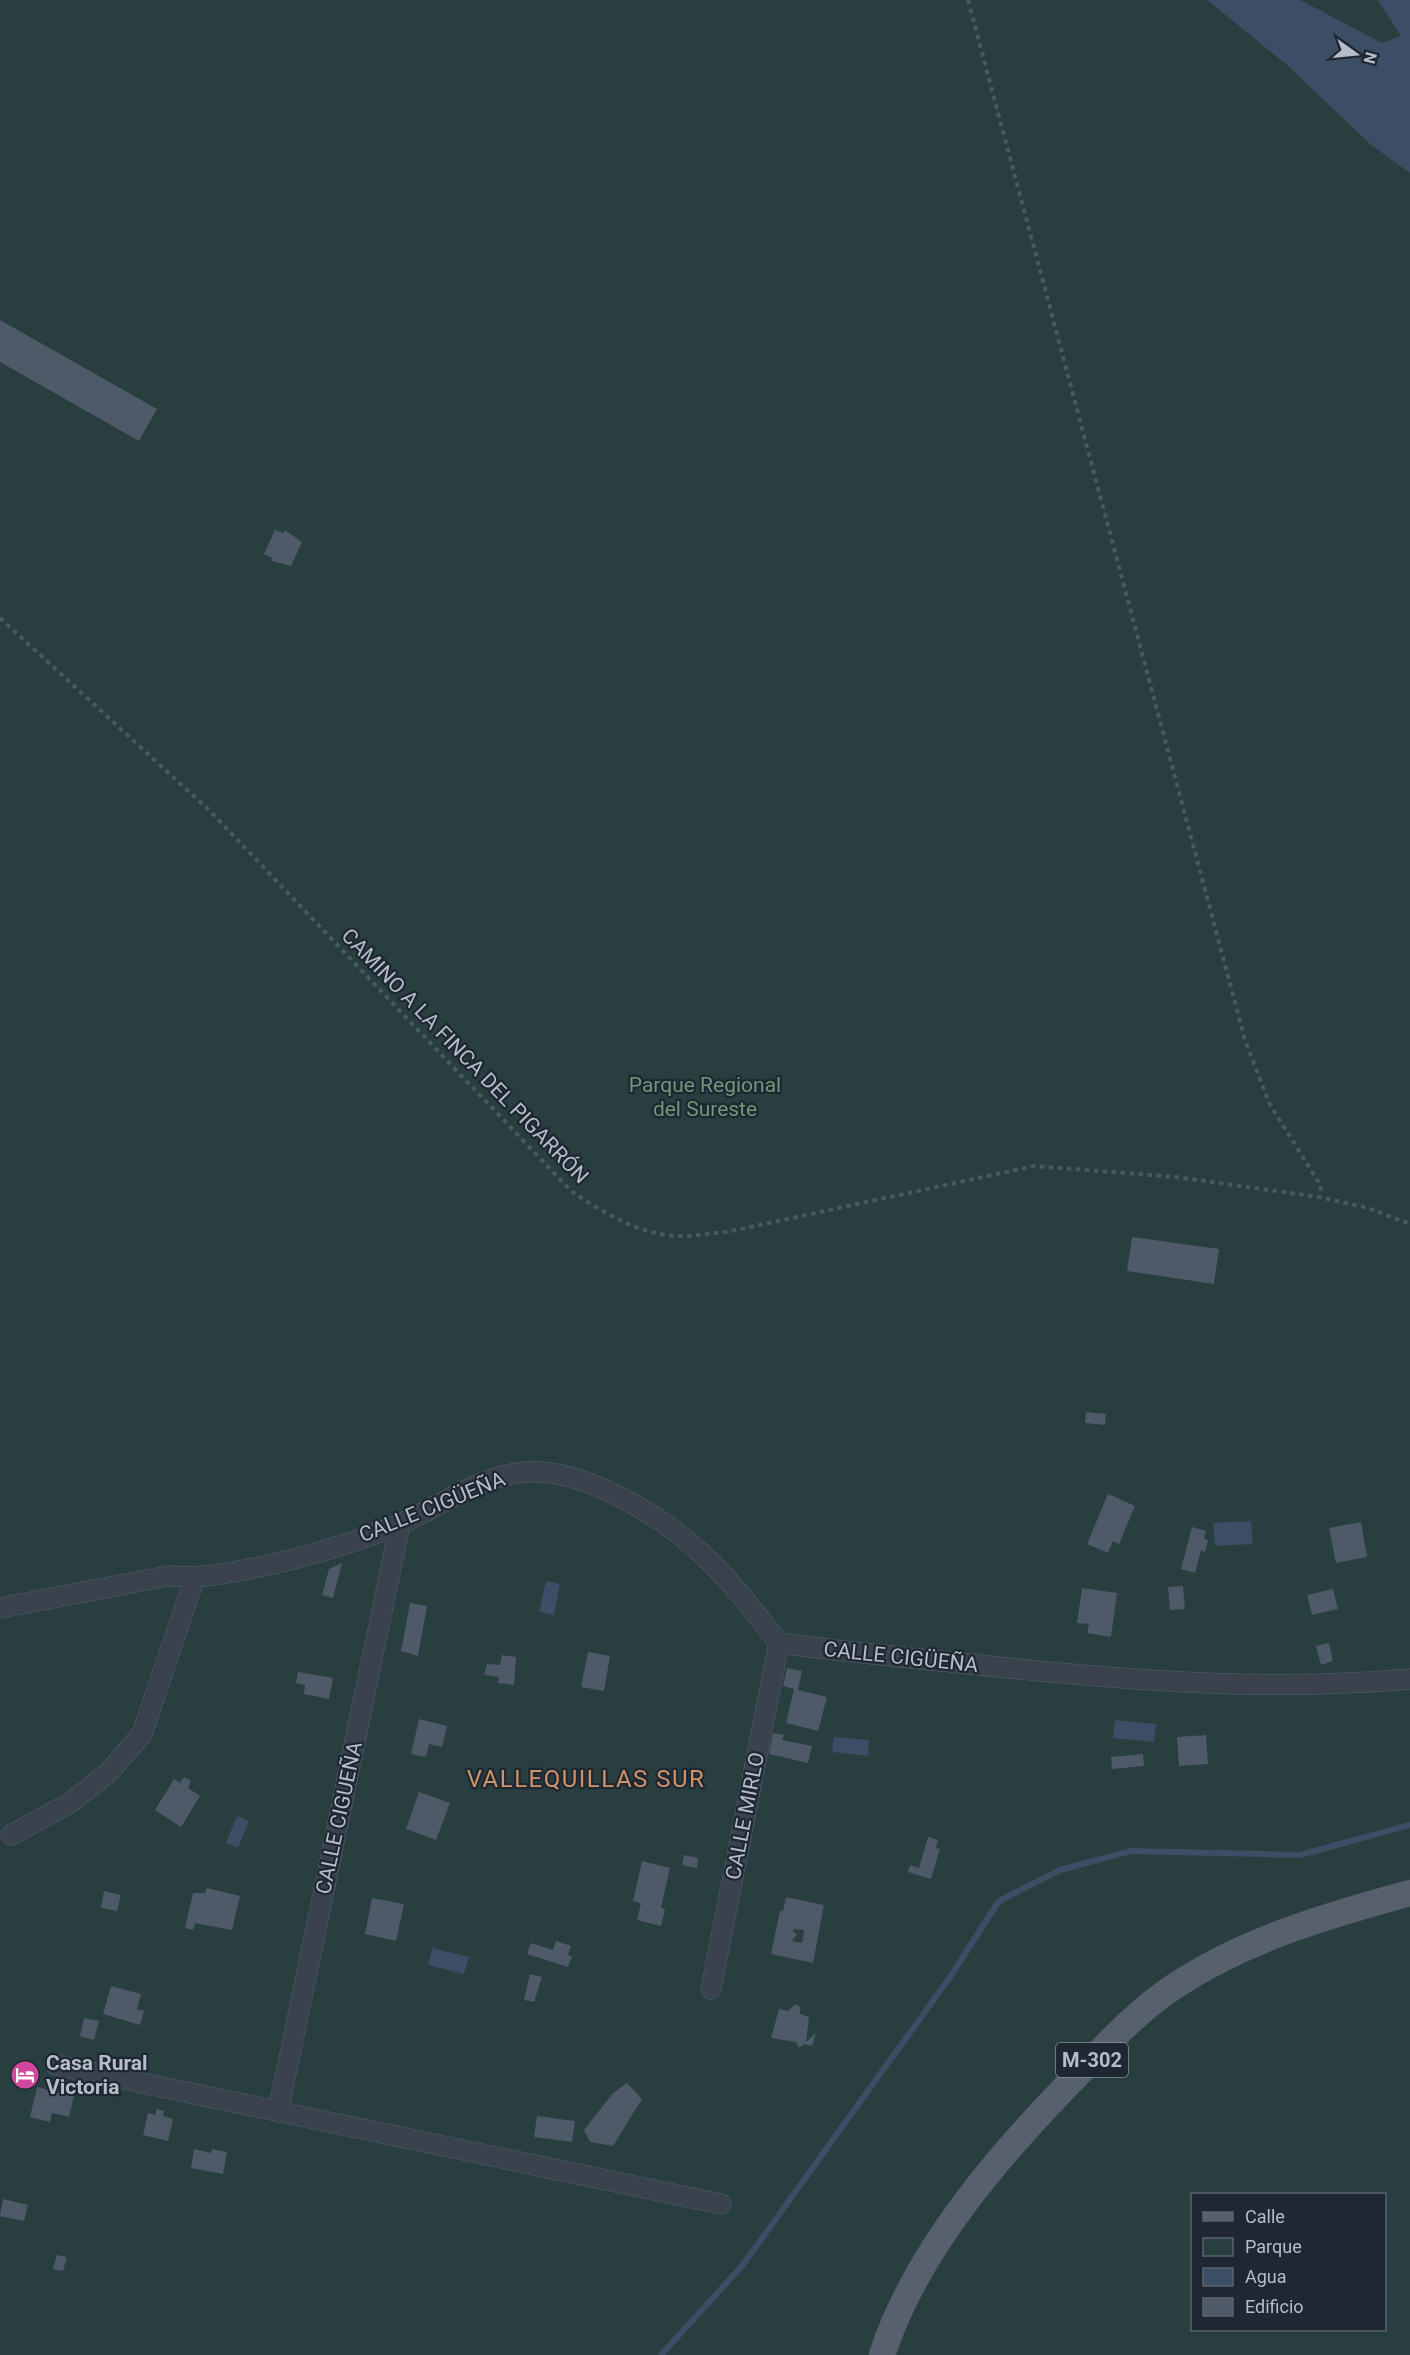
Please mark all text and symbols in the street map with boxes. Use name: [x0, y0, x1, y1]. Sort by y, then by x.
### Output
north arrow: [1326, 24, 1386, 84]
text: N: [1359, 50, 1381, 66]
street label: CAMINO A LA FINCA DEL PIGARRÓN: [337, 924, 593, 1188]
park label: Parque Regional del Sureste: [629, 1073, 781, 1121]
street label: CALLE CIGÜEÑA: [356, 1467, 509, 1547]
street label: CALLE CIGÜEÑA: [823, 1637, 980, 1677]
street label: CALLE CIGUEÑA: [311, 1739, 367, 1896]
street label: CALLE MIRLO: [721, 1750, 769, 1882]
district label: VALLEQUILLAS SUR: [467, 1765, 705, 1793]
road number: M-302: [1056, 2043, 1128, 2077]
place label: Casa Rural Victoria: [46, 2051, 148, 2099]
hotel icon: Casa Rural Victoria: [9, 2059, 41, 2091]
legend: [1191, 2193, 1386, 2331]
text: Calle: [1245, 2206, 1285, 2227]
text: Parque: [1245, 2236, 1302, 2257]
text: Agua: [1245, 2266, 1287, 2287]
text: Edificio: [1245, 2296, 1304, 2317]

